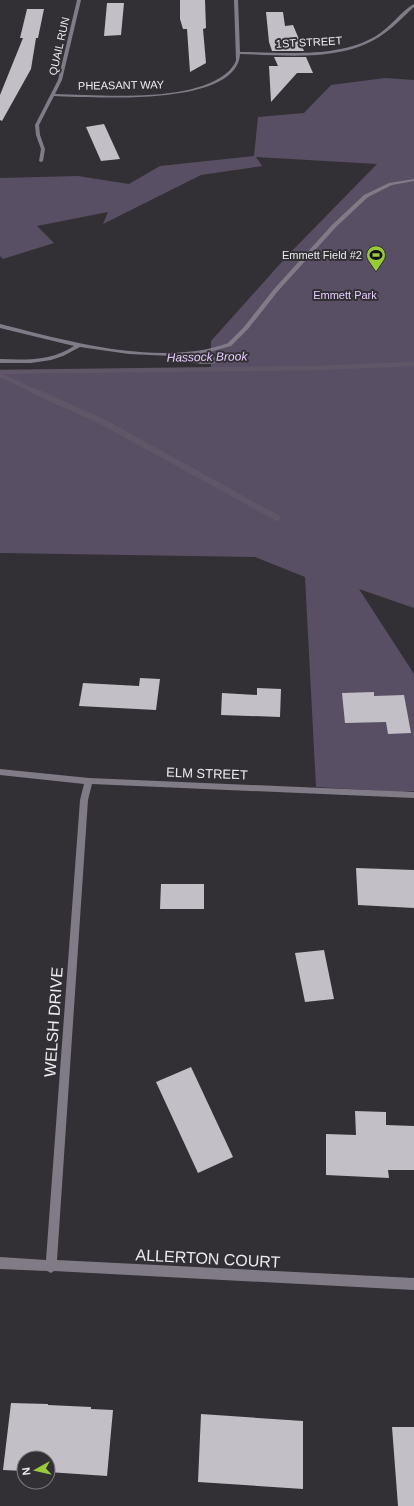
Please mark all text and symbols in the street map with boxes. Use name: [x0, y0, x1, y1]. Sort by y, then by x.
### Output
street label: QUAIL RUN: [46, 16, 72, 76]
street label: 1ST STREET: [276, 34, 343, 50]
street label: PHEASANT WAY: [78, 78, 165, 92]
sports icon: Emmett Field #2: [365, 244, 387, 272]
place label: Emmett Field #2: [282, 249, 362, 261]
park label: Emmett Park: [313, 289, 377, 301]
water label: Hassock Brook: [167, 349, 248, 365]
street label: ELM STREET: [166, 765, 248, 782]
street label: WELSH DRIVE: [41, 966, 66, 1078]
street label: ALLERTON COURT: [135, 1246, 281, 1271]
north arrow: [16, 1450, 56, 1490]
text: N: [20, 1467, 33, 1476]

